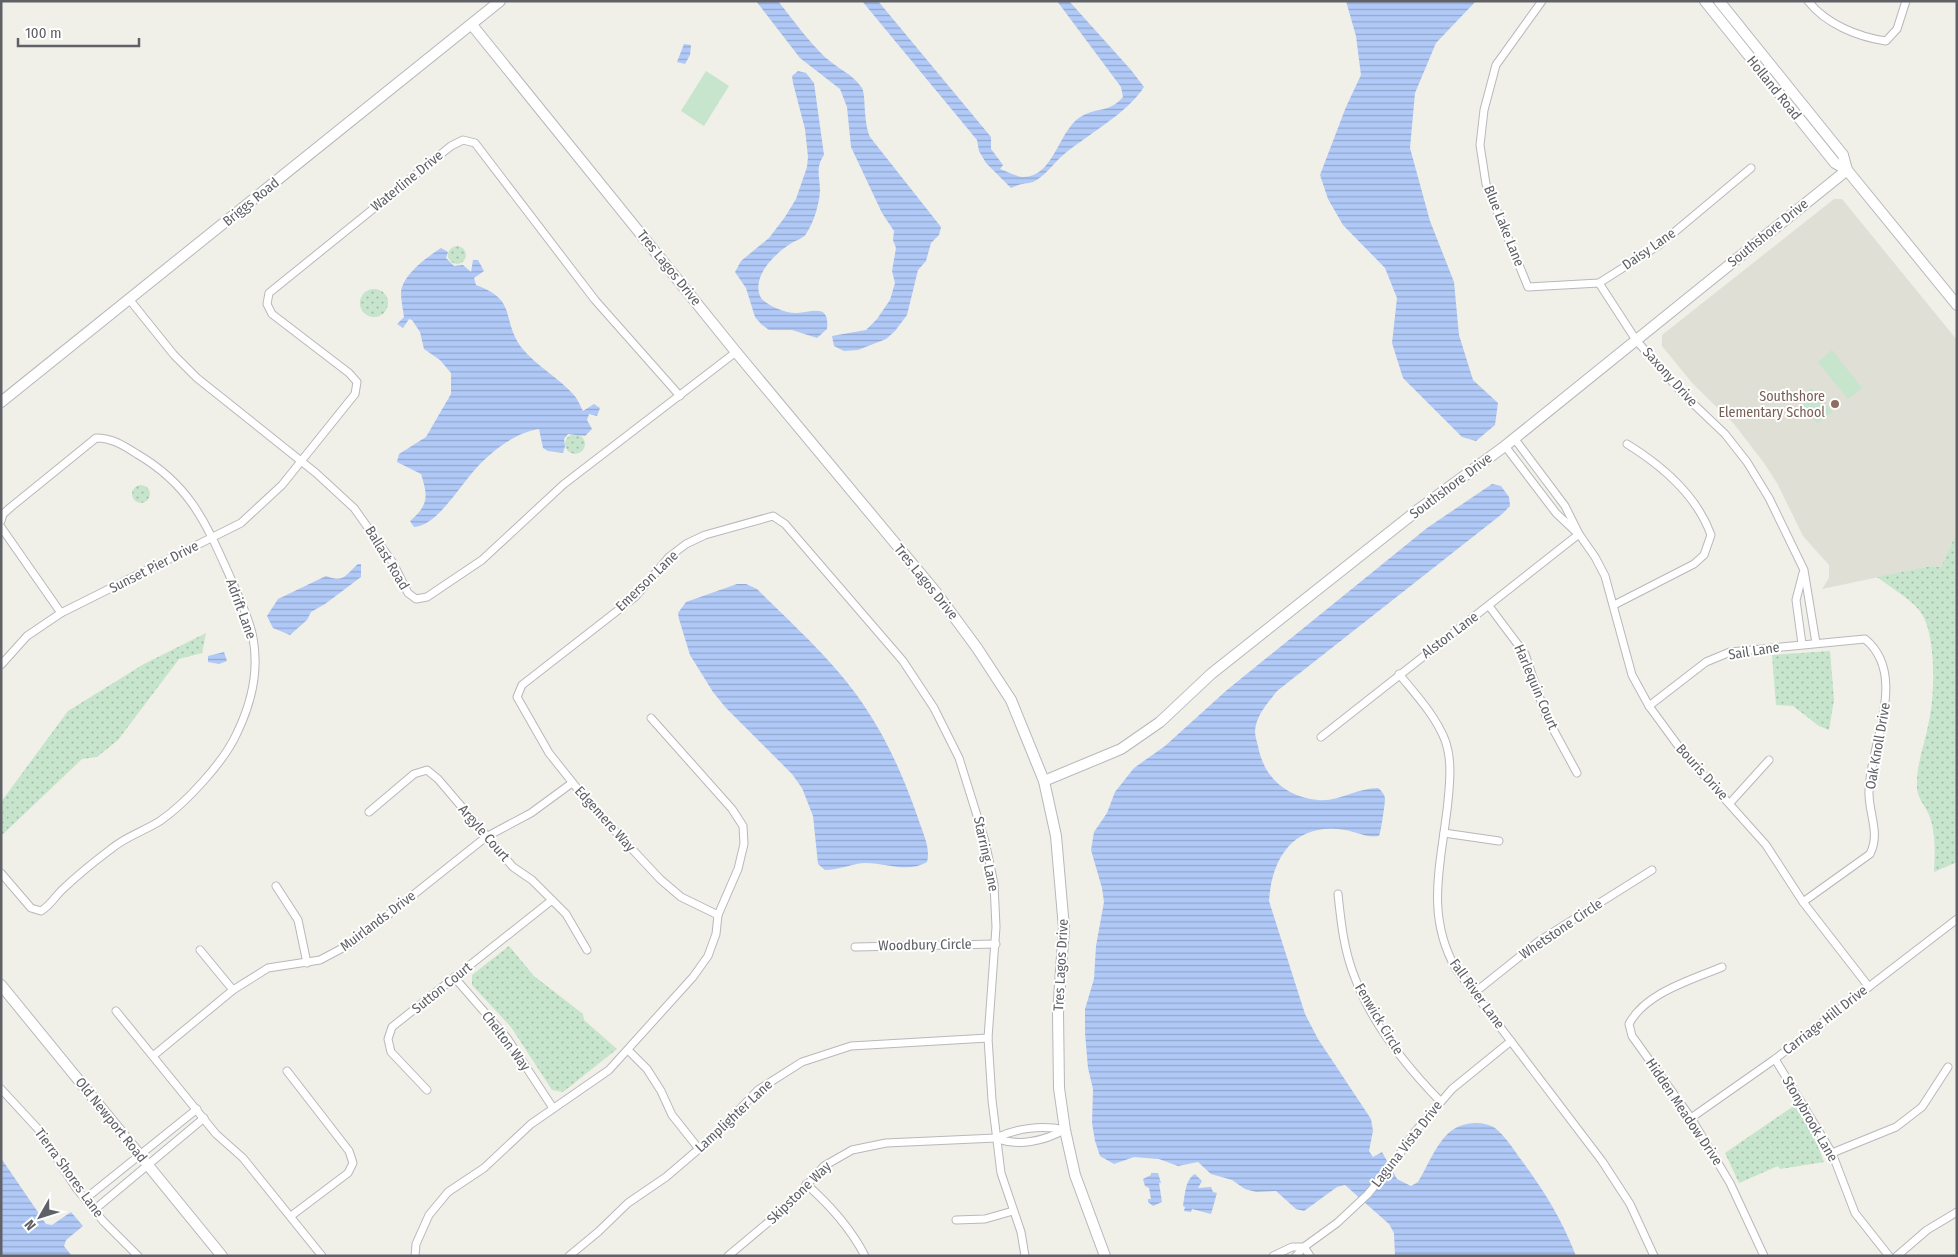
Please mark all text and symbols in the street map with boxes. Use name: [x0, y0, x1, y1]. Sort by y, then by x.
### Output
scale bar: [18, 15, 139, 47]
text: 100 m: [25, 24, 62, 42]
street label: Holland Road: [1743, 53, 1805, 123]
street label: Waterline Drive: [368, 147, 446, 215]
street label: Briggs Road: [219, 174, 283, 230]
street label: Blue Lake Lane: [1480, 183, 1528, 269]
street label: Southshore Drive: [1724, 195, 1812, 271]
street label: Daisy Lane: [1619, 225, 1679, 273]
street label: Tres Lagos Drive: [633, 227, 705, 309]
street label: Saxony Drive: [1639, 344, 1701, 410]
place label: Southshore Elementary School: [1718, 388, 1825, 421]
marker: Southshore Elementary School: [1829, 398, 1841, 410]
street label: Southshore Drive: [1406, 449, 1496, 522]
street label: Ballast Road: [361, 523, 413, 593]
street label: Sunset Pier Drive: [106, 537, 202, 597]
street label: Tres Lagos Drive: [890, 541, 962, 623]
street label: Emerson Lane: [612, 547, 682, 615]
street label: Adrift Lane: [222, 577, 260, 641]
street label: Alston Lane: [1418, 608, 1482, 662]
street label: Sail Lane: [1727, 639, 1781, 663]
street label: Harlequin Court: [1510, 642, 1562, 732]
street label: Oak Knoll Drive: [1862, 701, 1894, 791]
street label: Bouris Drive: [1672, 740, 1732, 804]
street label: Edgemere Way: [571, 783, 639, 856]
street label: Argyle Court: [455, 801, 514, 865]
street label: Starring Lane: [970, 815, 1002, 893]
street label: Muirlands Drive: [337, 887, 419, 955]
street label: Whetstone Circle: [1516, 895, 1606, 963]
street label: Tres Lagos Drive: [1050, 918, 1072, 1011]
street label: Woodbury Circle: [878, 936, 972, 954]
street label: Fall River Lane: [1446, 956, 1508, 1032]
street label: Sutton Court: [409, 958, 476, 1017]
street label: Fenwick Circle: [1351, 980, 1407, 1058]
street label: Carriage Hill Drive: [1779, 982, 1871, 1058]
street label: Chelton Way: [478, 1008, 534, 1075]
street label: Hidden Meadow Drive: [1642, 1055, 1726, 1169]
street label: Stonybrook Lane: [1779, 1073, 1841, 1165]
street label: Old Newport Road: [72, 1074, 150, 1166]
street label: Lamplighter Lane: [692, 1076, 776, 1156]
street label: Laguna Vista Drive: [1368, 1097, 1446, 1191]
street label: Tierra Shores Lane: [31, 1125, 107, 1221]
street label: Skipstone Way: [763, 1158, 835, 1228]
north arrow: [15, 1192, 65, 1242]
text: N: [21, 1216, 40, 1233]

